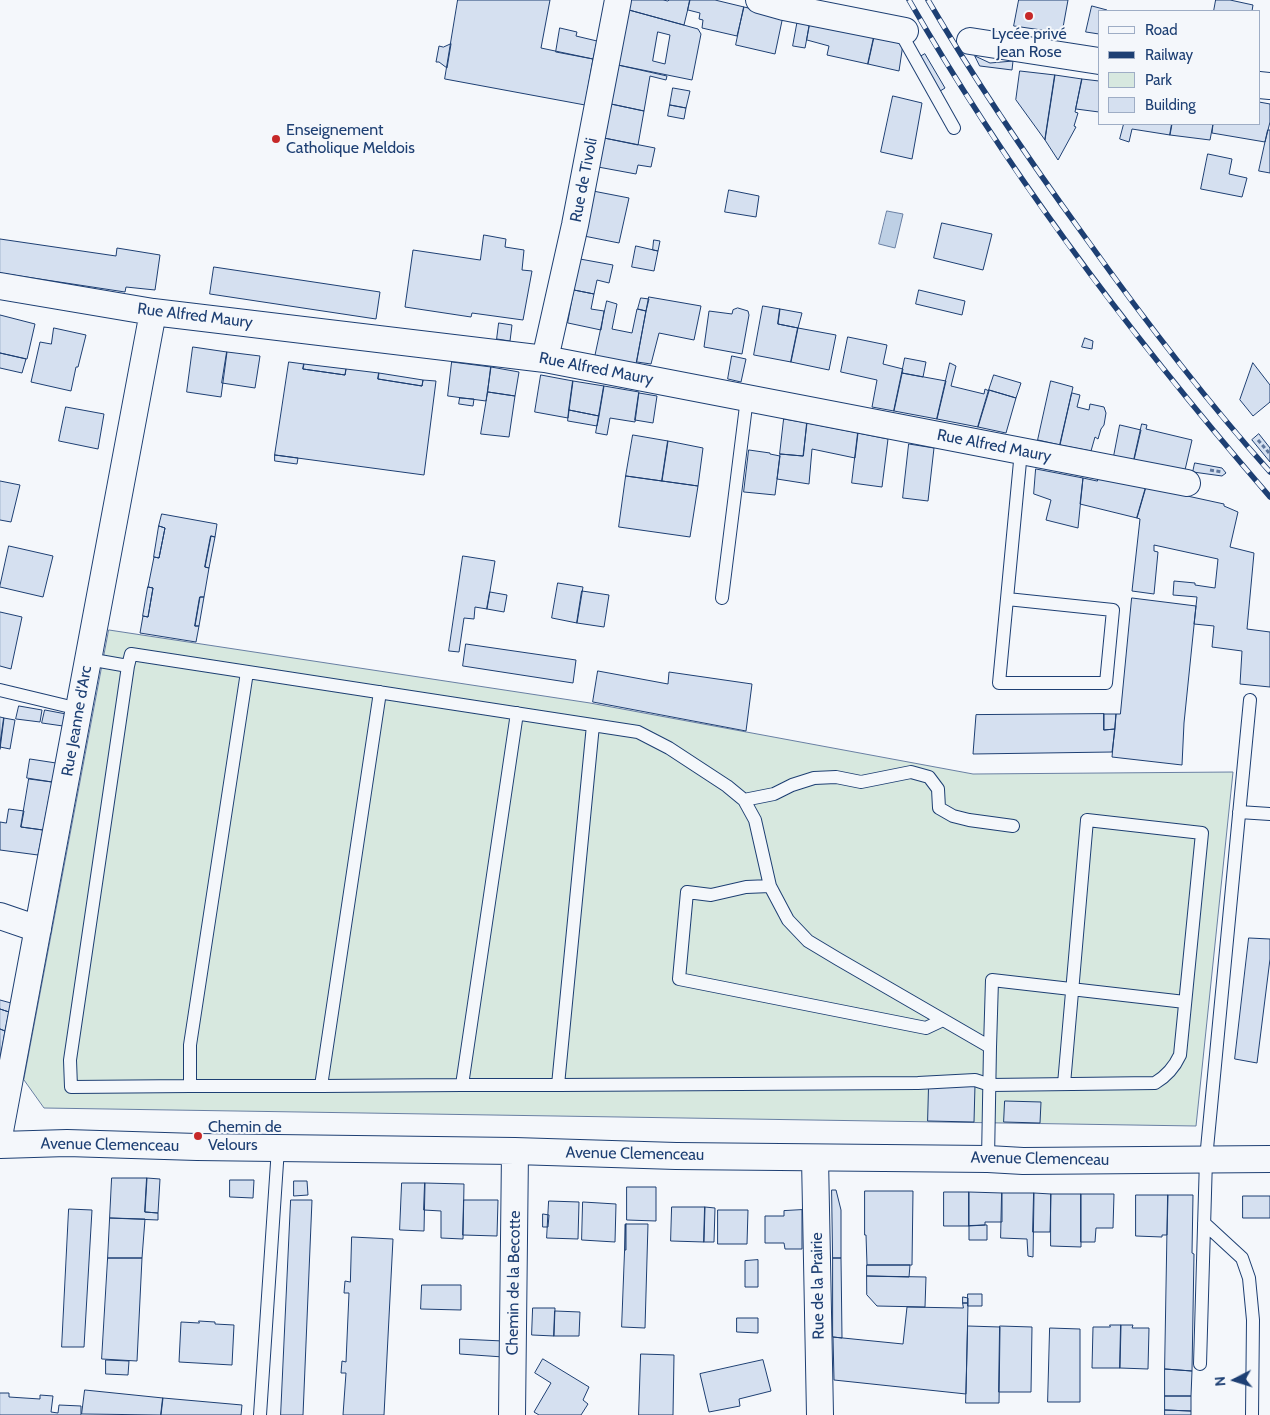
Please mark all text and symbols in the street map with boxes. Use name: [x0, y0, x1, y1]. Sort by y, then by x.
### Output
marker: Lycée privé Jean Rose: [1023, 10, 1035, 22]
legend: [1098, 10, 1260, 125]
text: Road: [1145, 21, 1178, 39]
place label: Lycée privé Jean Rose: [991, 24, 1067, 62]
text: Railway: [1145, 46, 1193, 64]
text: Park: [1145, 71, 1172, 89]
text: Building: [1145, 96, 1196, 114]
place label: Enseignement Catholique Meldois: [286, 120, 415, 158]
marker: Enseignement Catholique Meldois: [270, 133, 282, 145]
street label: Rue de Tivoli: [566, 136, 602, 224]
street label: Rue Alfred Maury: [136, 299, 254, 333]
street label: Rue Alfred Maury: [537, 349, 655, 389]
street label: Rue Alfred Maury: [935, 426, 1053, 466]
street label: Rue Jeanne d'Arc: [58, 664, 96, 778]
place label: Chemin de Velours: [208, 1117, 282, 1155]
marker: Chemin de Velours: [192, 1130, 204, 1142]
street label: Avenue Clemenceau: [41, 1134, 179, 1156]
street label: Avenue Clemenceau: [566, 1143, 704, 1165]
street label: Avenue Clemenceau: [971, 1148, 1109, 1170]
street label: Chemin de la Becotte: [503, 1210, 525, 1356]
street label: Rue de la Prairie: [807, 1232, 829, 1340]
north arrow: [1210, 1355, 1260, 1405]
text: N: [1211, 1376, 1229, 1387]

